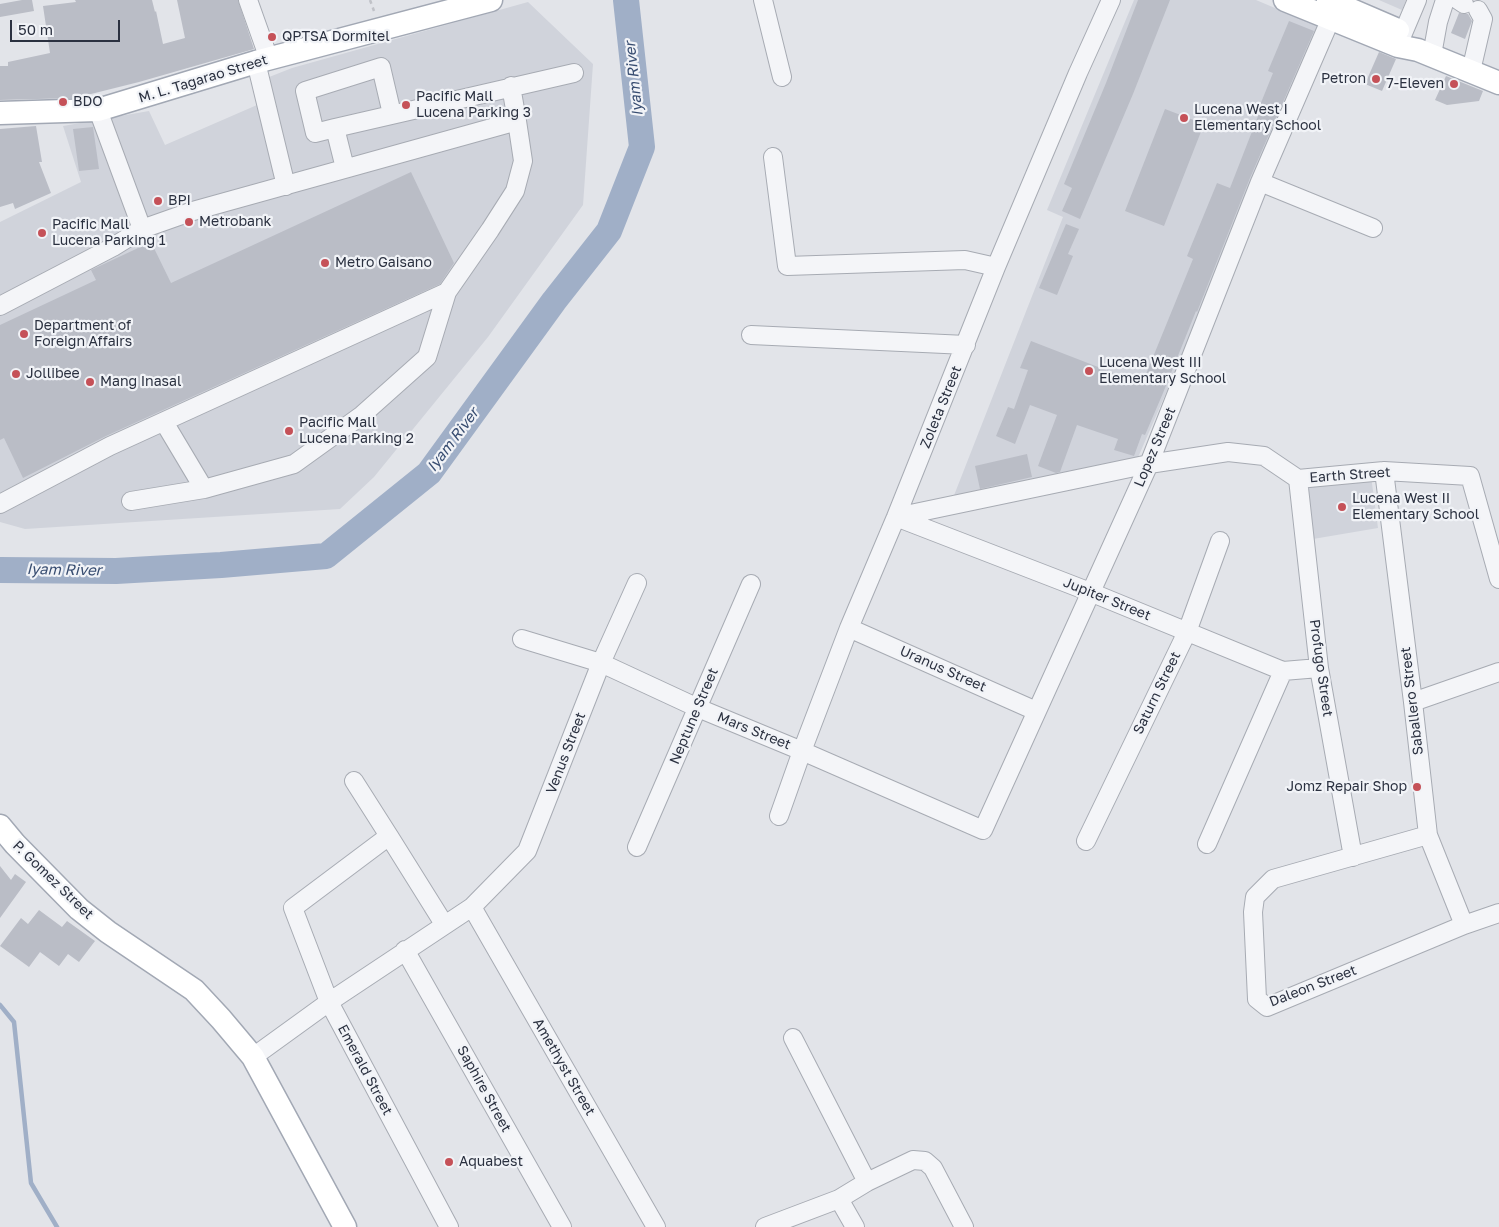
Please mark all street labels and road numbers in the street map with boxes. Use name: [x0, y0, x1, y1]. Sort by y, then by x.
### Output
street label: M. L. Tagarao Street: [136, 51, 270, 107]
street label: Zoleta Street: [917, 363, 965, 451]
street label: Lopez Street: [1131, 405, 1179, 489]
street label: Earth Street: [1309, 464, 1391, 486]
street label: Jupiter Street: [1061, 574, 1153, 624]
street label: Profugo Street: [1306, 618, 1336, 718]
street label: Uranus Street: [897, 642, 989, 696]
street label: Saballero Street: [1397, 646, 1427, 756]
street label: Saturn Street: [1130, 649, 1184, 737]
street label: Neptune Street: [666, 665, 722, 767]
street label: Mars Street: [715, 709, 793, 753]
street label: Venus Street: [543, 710, 589, 796]
street label: P. Gomez Street: [9, 837, 97, 923]
street label: Daleon Street: [1267, 962, 1359, 1010]
street label: Amethyst Street: [529, 1015, 599, 1119]
street label: Emerald Street: [334, 1022, 396, 1118]
street label: Saphire Street: [453, 1043, 515, 1135]

